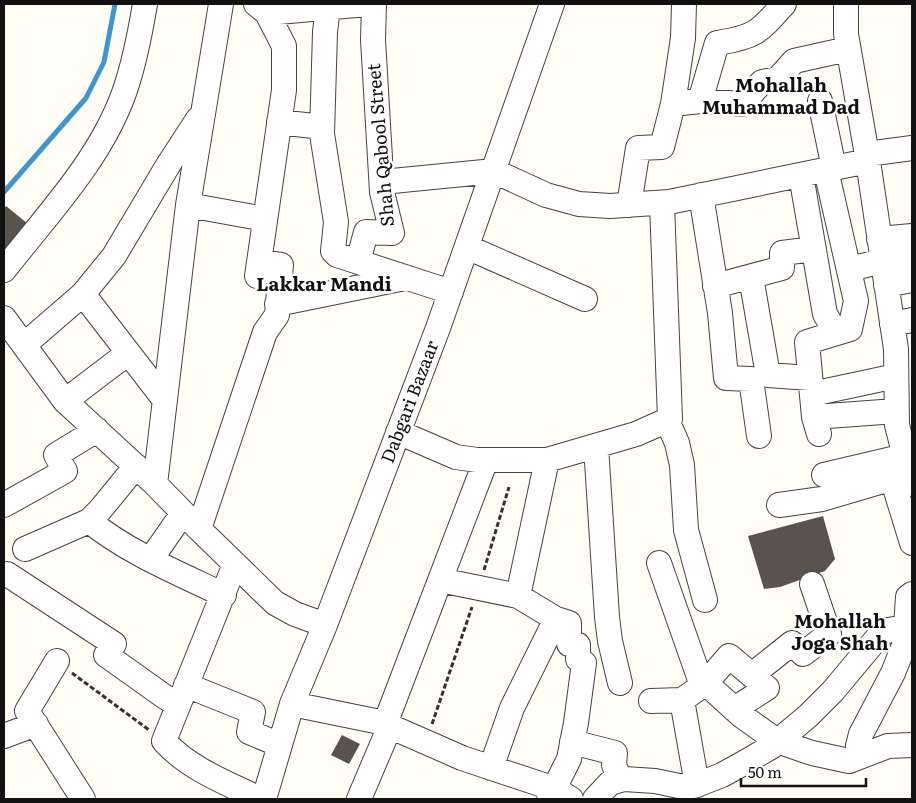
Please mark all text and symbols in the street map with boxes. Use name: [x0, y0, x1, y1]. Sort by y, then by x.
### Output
street label: Shah Qabool Street: [359, 62, 400, 228]
district label: Mohallah Muhammad Dad: [702, 70, 860, 120]
district label: Lakkar Mandi: [256, 269, 392, 297]
street label: Dabgari Bazaar: [373, 336, 445, 467]
district label: Mohallah Joga Shah: [791, 606, 889, 656]
scale bar: [741, 756, 866, 788]
text: 50 m: [748, 760, 782, 783]

